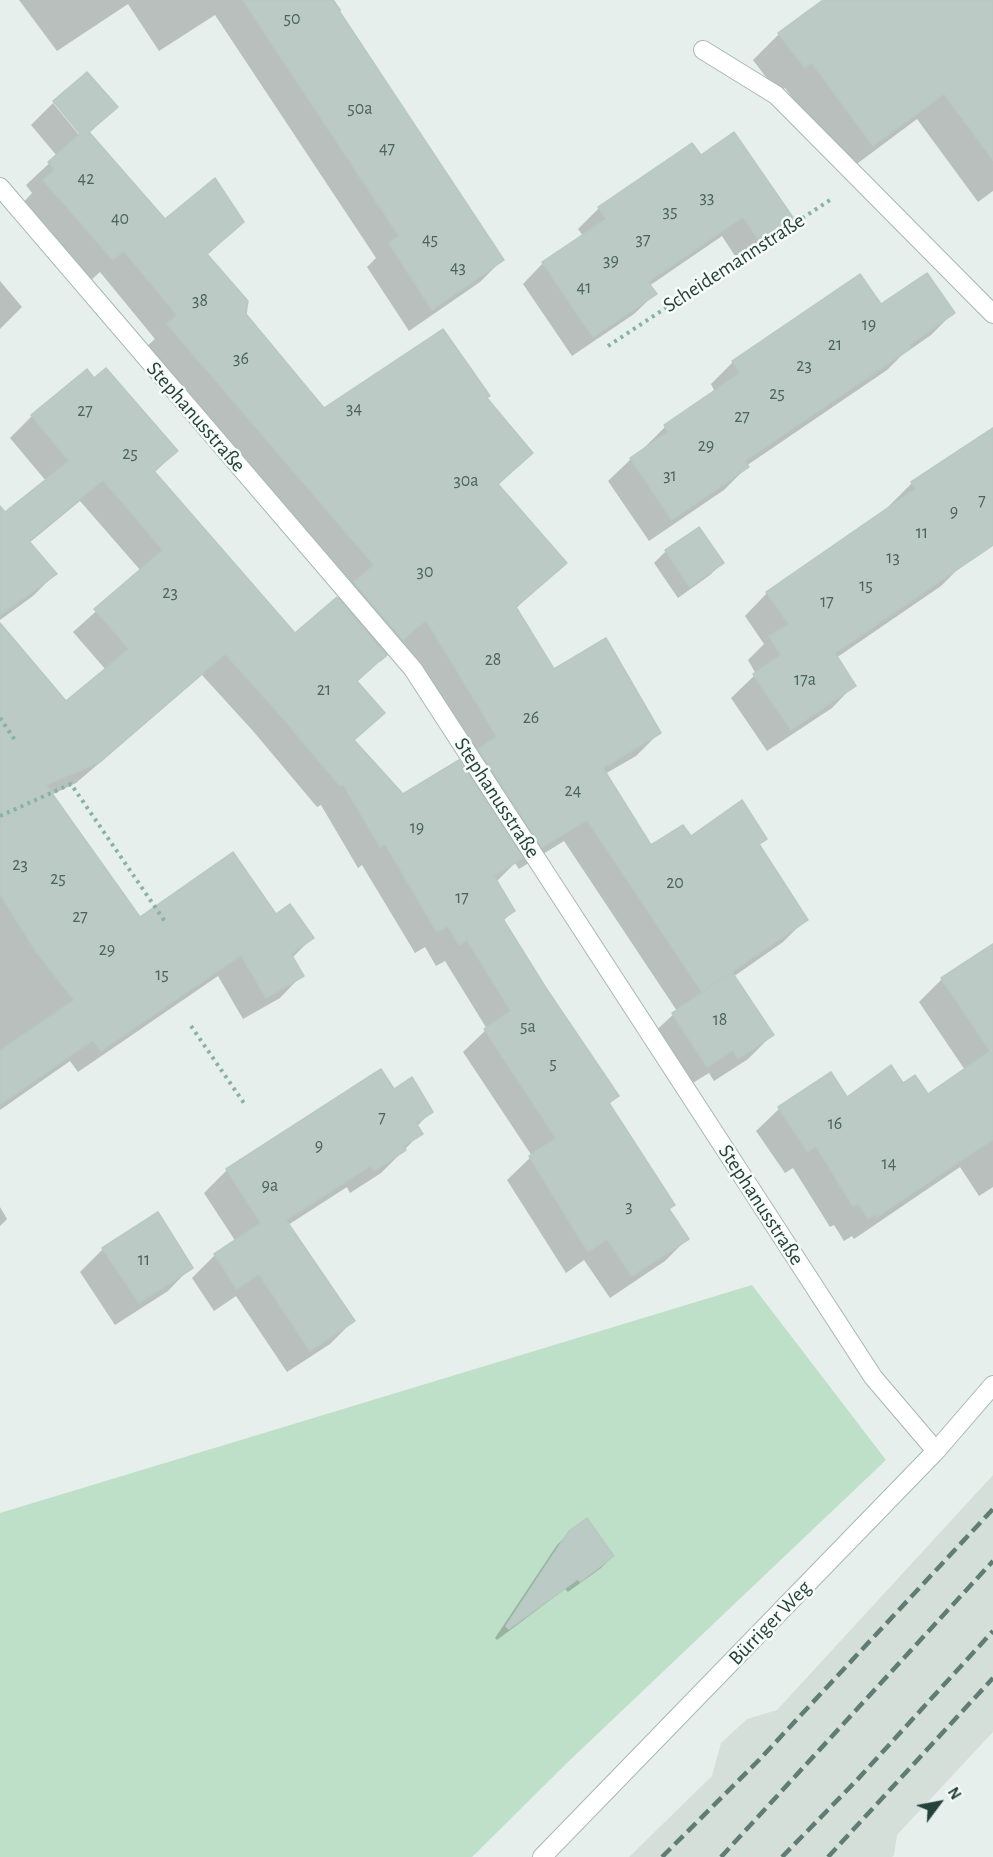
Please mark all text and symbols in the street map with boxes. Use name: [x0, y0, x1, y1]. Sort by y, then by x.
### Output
house number: 50: [283, 8, 301, 30]
house number: 50a: [347, 98, 373, 120]
house number: 47: [379, 138, 395, 160]
house number: 42: [78, 168, 94, 190]
house number: 33: [700, 187, 714, 209]
house number: 35: [663, 201, 677, 223]
house number: 40: [111, 208, 129, 230]
street label: Scheidemannstraße: [659, 208, 809, 318]
house number: 45: [422, 229, 438, 251]
house number: 37: [636, 229, 650, 251]
house number: 39: [603, 250, 619, 272]
house number: 43: [450, 257, 466, 279]
house number: 41: [577, 277, 591, 299]
house number: 38: [192, 290, 208, 312]
house number: 19: [862, 314, 876, 336]
house number: 21: [828, 334, 842, 356]
house number: 36: [233, 348, 249, 370]
house number: 23: [796, 355, 812, 377]
street label: Stephanusstraße: [141, 356, 251, 478]
house number: 25: [769, 383, 785, 405]
house number: 34: [346, 398, 362, 420]
house number: 27: [77, 400, 93, 422]
house number: 27: [734, 406, 750, 428]
house number: 29: [698, 435, 714, 457]
house number: 25: [122, 443, 138, 465]
house number: 31: [663, 465, 677, 487]
house number: 30a: [453, 470, 479, 492]
house number: 7: [978, 490, 986, 512]
house number: 9: [950, 501, 958, 523]
house number: 11: [916, 522, 928, 544]
house number: 13: [886, 547, 900, 569]
house number: 30: [417, 561, 433, 583]
house number: 15: [859, 575, 873, 597]
house number: 23: [162, 582, 178, 604]
house number: 17: [820, 591, 834, 613]
house number: 28: [485, 649, 501, 671]
house number: 17a: [794, 669, 816, 691]
house number: 21: [317, 679, 331, 701]
house number: 26: [523, 707, 539, 729]
street label: Stephanusstraße: [449, 733, 545, 863]
house number: 24: [565, 780, 581, 802]
house number: 19: [410, 817, 424, 839]
house number: 23: [12, 854, 28, 876]
house number: 25: [50, 868, 66, 890]
house number: 20: [666, 872, 684, 894]
house number: 17: [455, 887, 469, 909]
house number: 27: [72, 906, 88, 928]
house number: 29: [99, 939, 115, 961]
house number: 15: [155, 964, 169, 986]
house number: 18: [713, 1009, 727, 1031]
house number: 5a: [520, 1016, 536, 1038]
house number: 5: [549, 1053, 557, 1075]
house number: 7: [378, 1107, 386, 1129]
house number: 16: [828, 1113, 842, 1135]
house number: 9: [315, 1135, 323, 1157]
street label: Stephanusstraße: [713, 1140, 809, 1270]
house number: 14: [882, 1153, 896, 1175]
house number: 9a: [262, 1175, 278, 1197]
house number: 3: [625, 1196, 633, 1218]
house number: 11: [138, 1249, 150, 1271]
street label: Bürriger Weg: [723, 1575, 817, 1671]
north arrow: [909, 1773, 969, 1833]
text: N: [945, 1785, 964, 1802]

